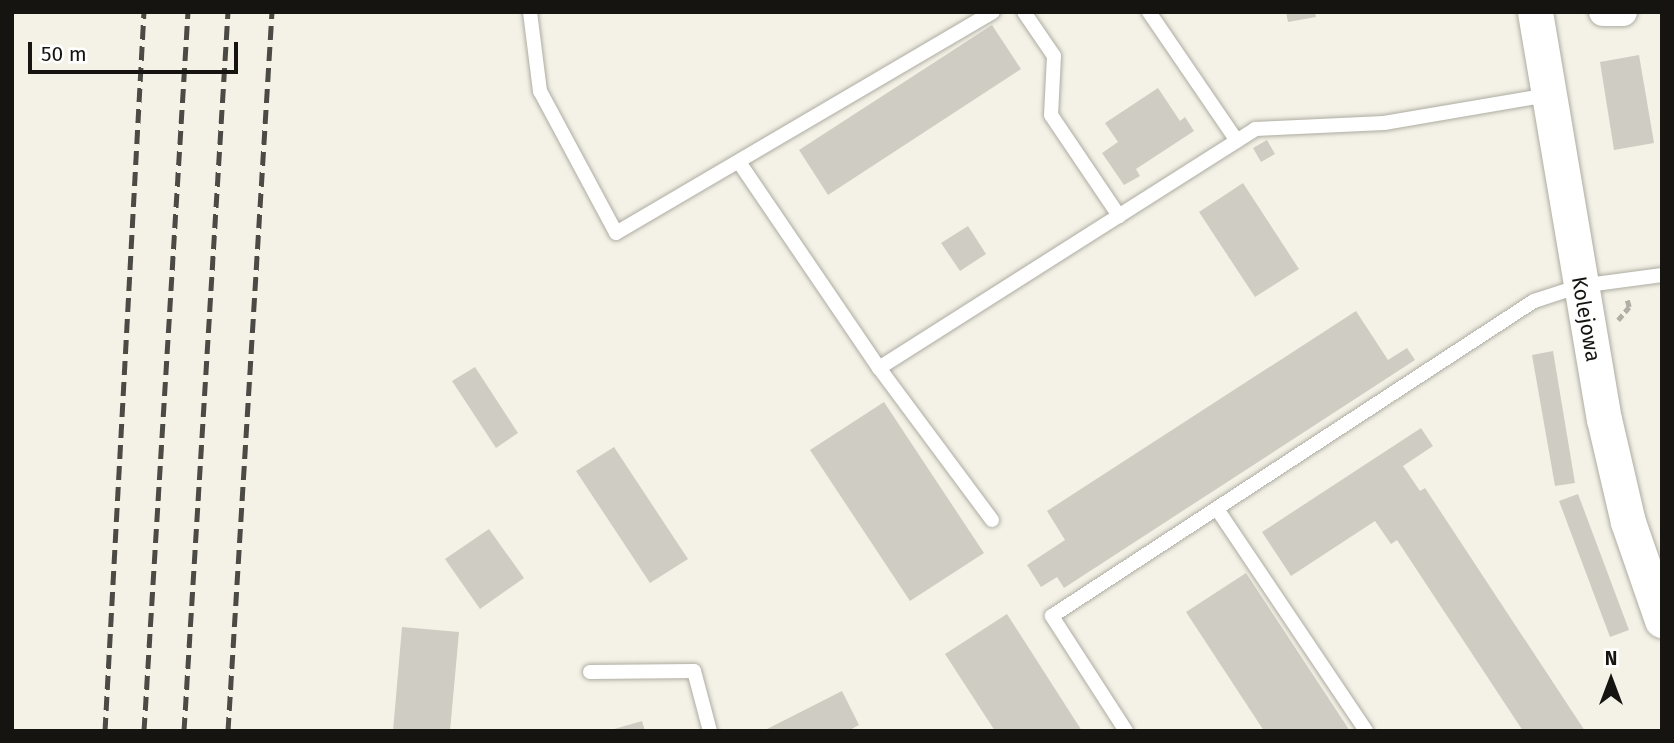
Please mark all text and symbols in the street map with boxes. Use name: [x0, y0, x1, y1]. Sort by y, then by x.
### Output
scale bar: [32, 28, 242, 72]
text: 50 m: [41, 41, 87, 67]
street label: Kolejowa: [1566, 274, 1606, 364]
north arrow: [1576, 645, 1646, 715]
text: N: [1605, 647, 1617, 670]

